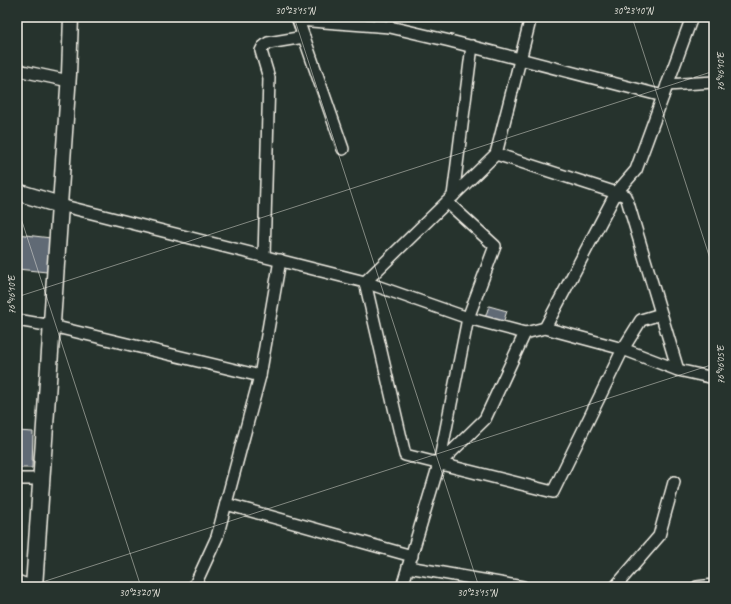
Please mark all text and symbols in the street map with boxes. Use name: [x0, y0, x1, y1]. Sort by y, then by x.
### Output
text: 30°23'15"N: [275, 4, 317, 17]
text: 30°23'10"N: [613, 4, 655, 17]
text: 76°46'10"E: [714, 51, 727, 91]
text: 76°46'10"E: [5, 274, 18, 314]
text: 76°46'05"E: [714, 344, 727, 384]
text: 30°23'20"N: [119, 586, 161, 599]
text: 30°23'15"N: [457, 586, 499, 599]

